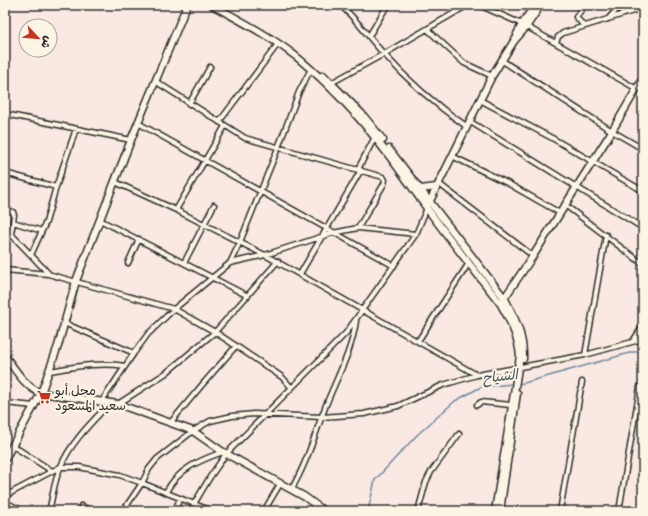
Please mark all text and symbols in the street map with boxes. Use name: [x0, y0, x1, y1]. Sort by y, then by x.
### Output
north arrow: [18, 18, 58, 58]
text: ش: [38, 34, 56, 51]
water label: الشياح: [481, 365, 521, 388]
place label: محل أبو سعيد المسعود: [54, 382, 126, 414]
supermarket icon: محل أبو سعيد المسعود: [36, 389, 52, 405]

